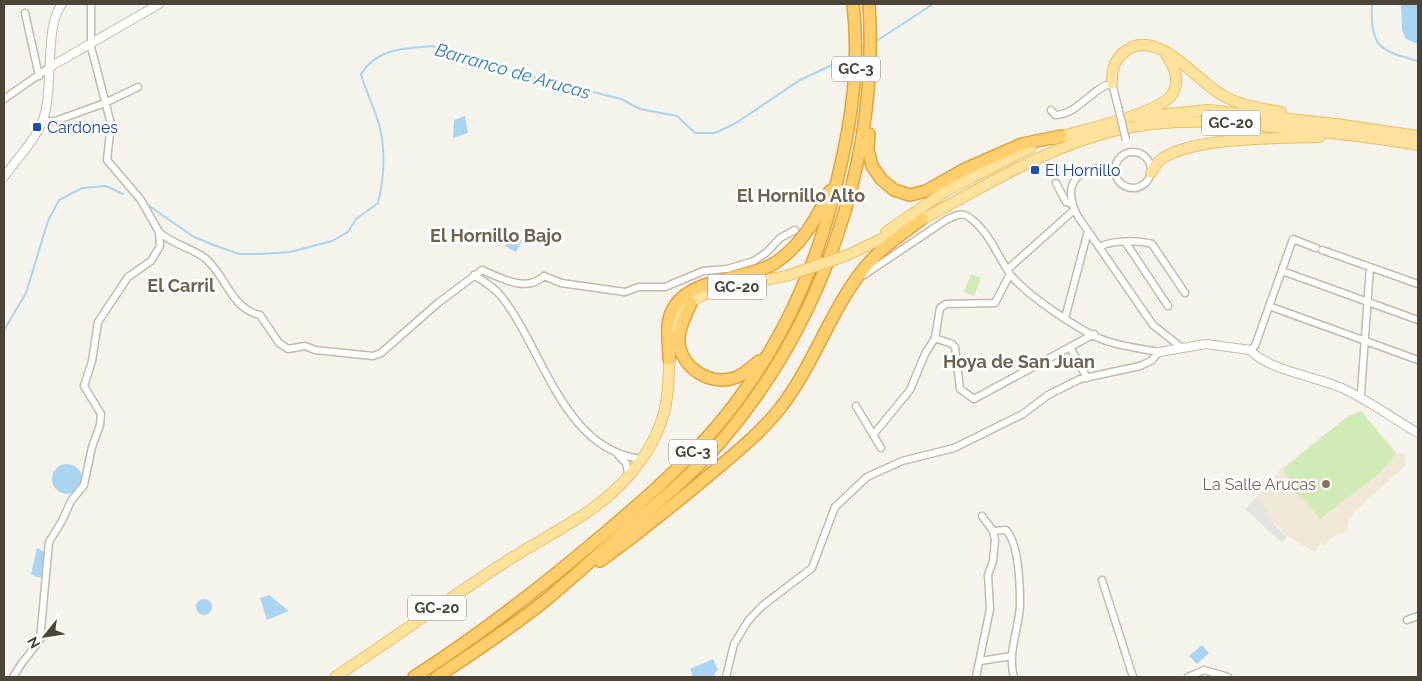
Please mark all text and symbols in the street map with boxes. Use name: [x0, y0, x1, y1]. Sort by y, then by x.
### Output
water label: Barranco de Arucas: [433, 39, 594, 103]
road number: GC-3: [832, 56, 880, 82]
road number: GC-20: [1202, 110, 1260, 136]
place label: Cardones: [47, 118, 118, 137]
marker: Cardones: [31, 121, 43, 133]
place label: El Hornillo: [1045, 161, 1121, 180]
marker: El Hornillo: [1029, 164, 1041, 176]
district label: El Hornillo Alto: [737, 185, 865, 206]
district label: El Hornillo Bajo: [430, 225, 562, 246]
road number: GC-20: [708, 274, 766, 300]
district label: El Carril: [147, 275, 215, 296]
district label: Hoya de San Juan: [943, 351, 1095, 372]
road number: GC-3: [669, 440, 717, 464]
place label: La Salle Arucas: [1203, 475, 1316, 494]
marker: La Salle Arucas: [1320, 478, 1332, 490]
road number: GC-20: [408, 596, 466, 620]
north arrow: [20, 611, 70, 661]
text: N: [24, 634, 43, 651]

